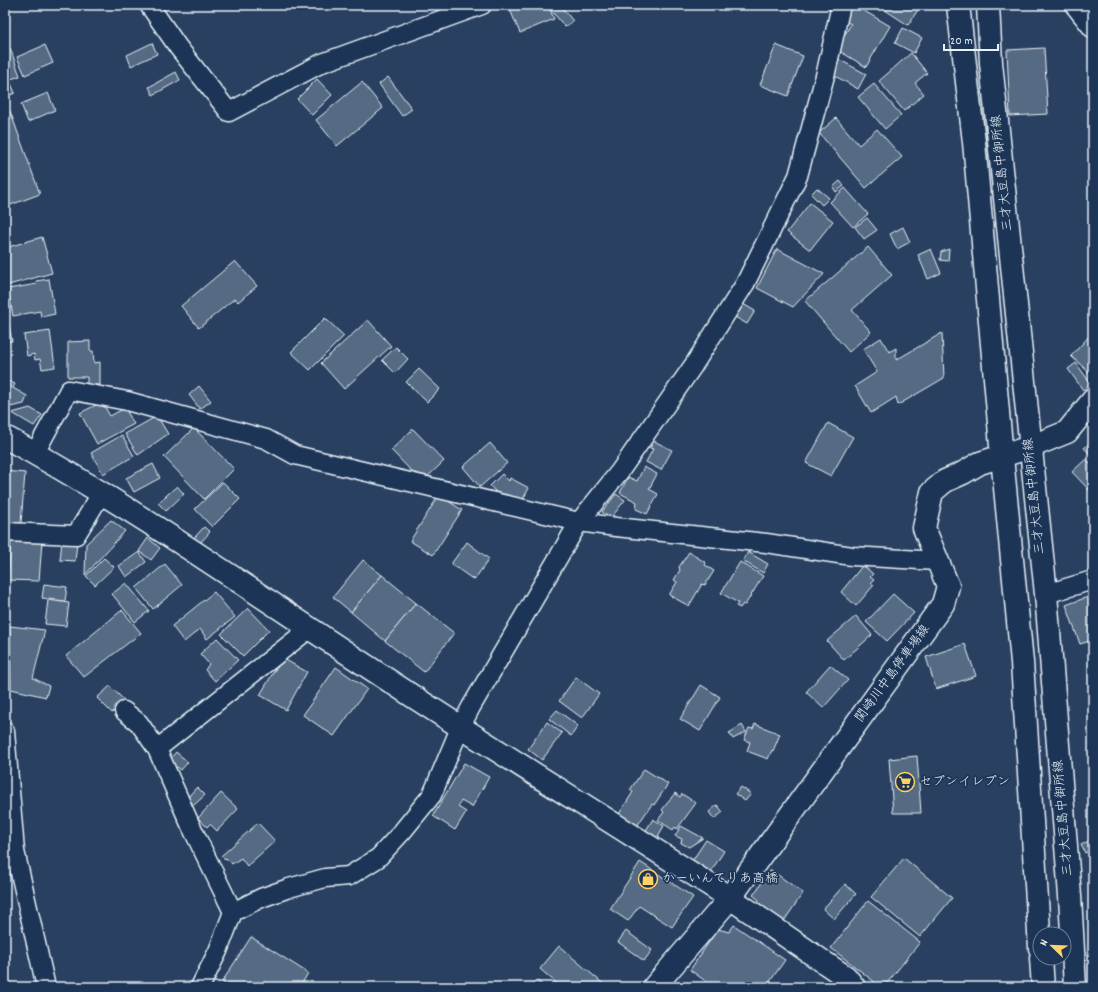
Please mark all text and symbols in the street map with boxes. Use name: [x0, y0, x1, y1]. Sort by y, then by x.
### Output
scale bar: [944, 26, 998, 52]
text: 20 m: [950, 33, 973, 50]
street label: 三才大豆島中御所線: [987, 113, 1019, 232]
street label: 三才大豆島中御所線: [1019, 436, 1051, 555]
street label: 関崎川中島停車場線: [851, 620, 936, 727]
street label: 三才大豆島中御所線: [1049, 758, 1079, 877]
supermarket icon: セブンイレブン: [894, 771, 916, 793]
place label: セブンイレブン: [919, 773, 1010, 792]
shop icon: かーいんてりあ高橋: [637, 868, 659, 890]
place label: かーいんてりあ高橋: [662, 870, 778, 889]
north arrow: [1032, 926, 1072, 966]
text: N: [1036, 937, 1053, 949]

